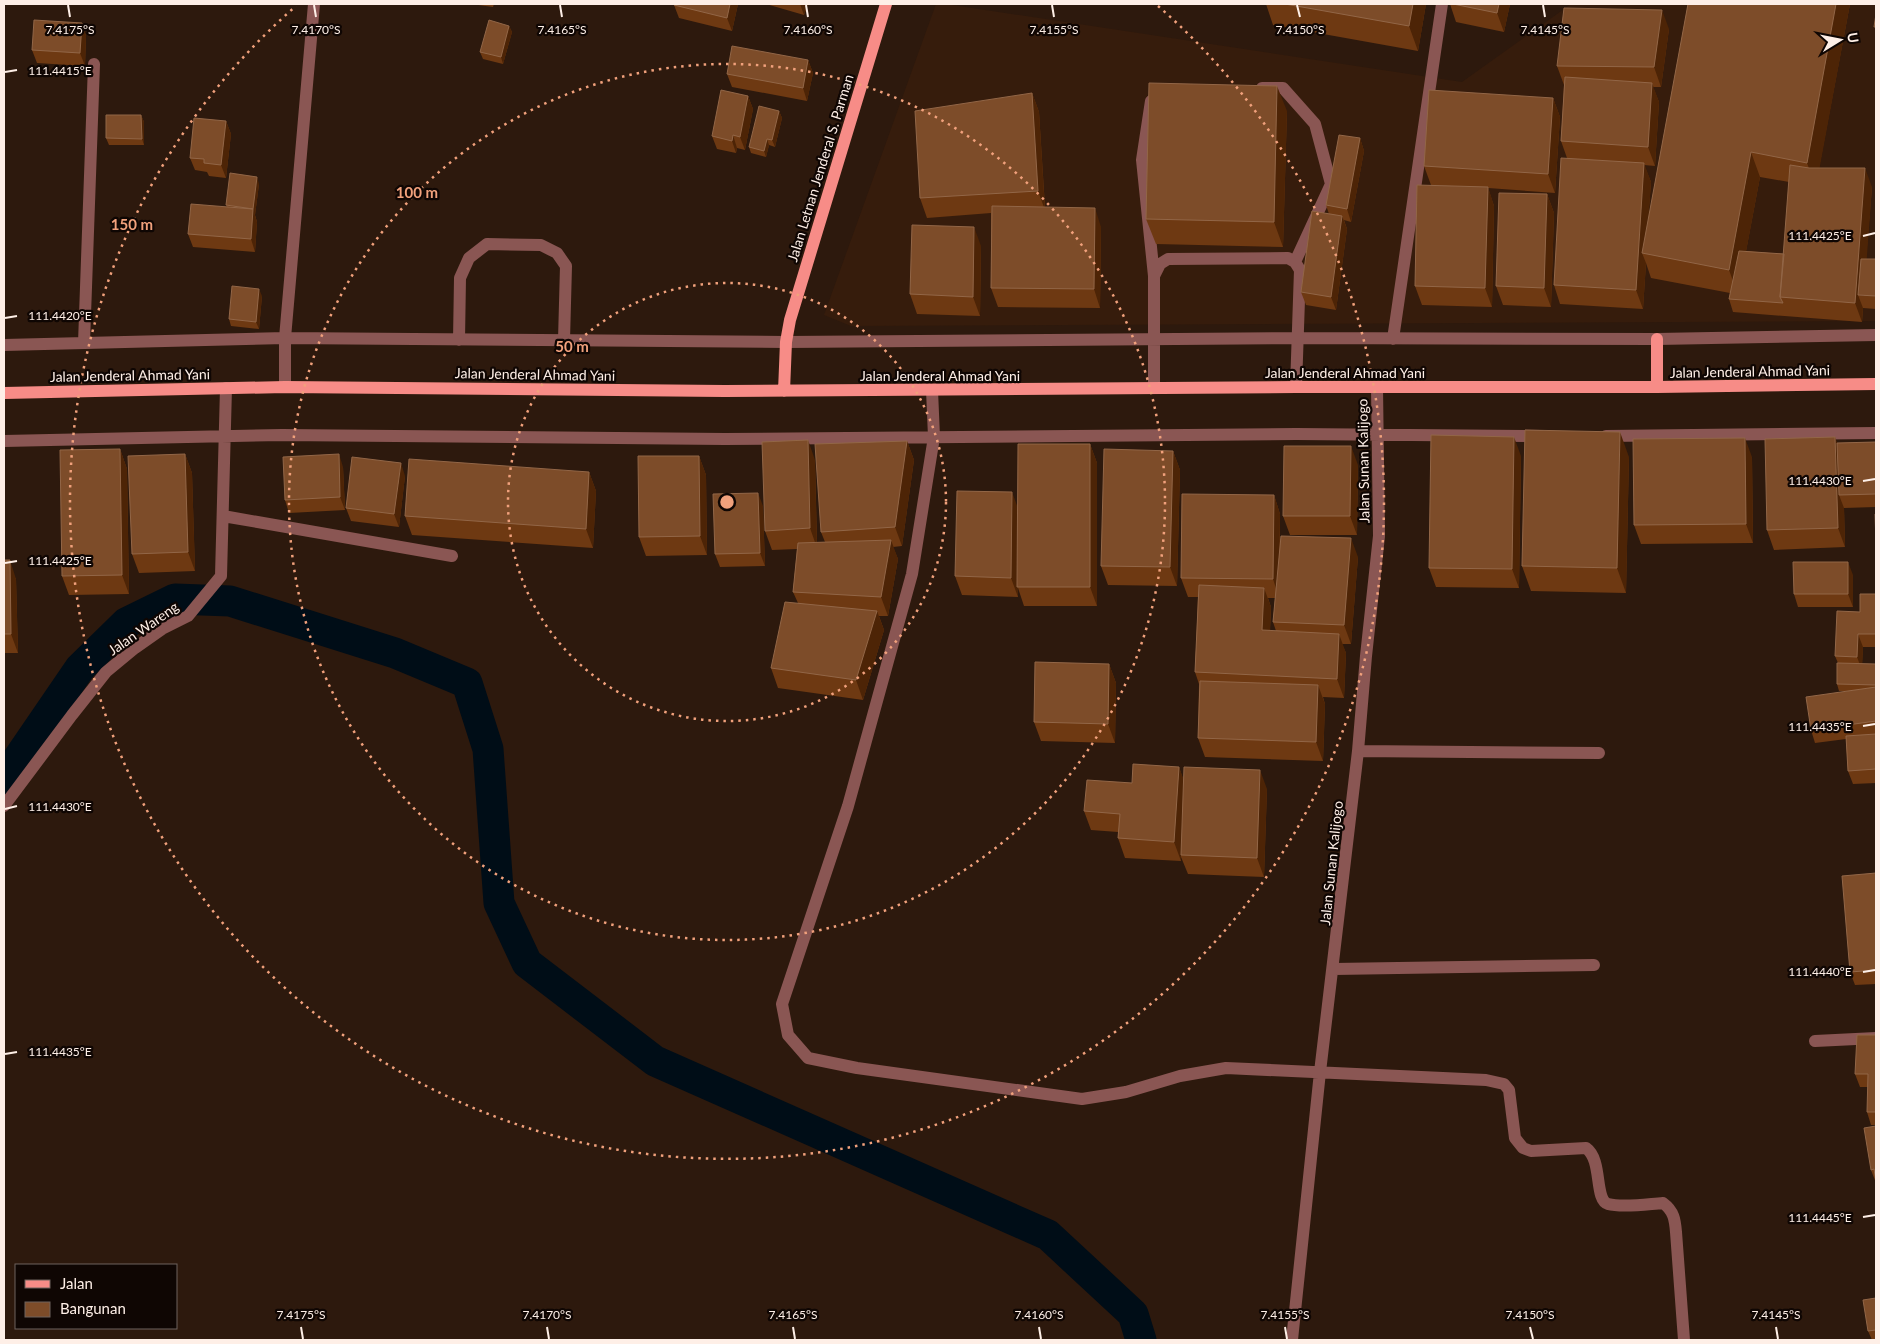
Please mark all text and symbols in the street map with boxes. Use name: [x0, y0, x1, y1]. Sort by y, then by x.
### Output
north arrow: [1815, 15, 1865, 65]
text: 7.4175°S: [45, 22, 95, 37]
text: 7.4170°S: [291, 22, 341, 37]
text: 7.4165°S: [537, 22, 587, 37]
text: 7.4160°S: [783, 22, 833, 37]
text: 7.4155°S: [1029, 22, 1079, 37]
text: 7.4150°S: [1275, 22, 1325, 37]
text: 7.4145°S: [1520, 22, 1570, 37]
text: U: [1844, 31, 1863, 44]
text: 111.4415°E: [28, 63, 92, 78]
street label: Jalan Letnan Jenderal S. Parman: [783, 72, 857, 264]
text: 100 m: [396, 183, 438, 201]
text: 150 m: [111, 215, 153, 233]
text: 111.4425°E: [1788, 228, 1852, 243]
text: 111.4420°E: [28, 308, 92, 323]
text: 50 m: [555, 337, 589, 355]
street label: Jalan Jenderal Ahmad Yani: [1670, 361, 1830, 381]
street label: Jalan Jenderal Ahmad Yani: [455, 364, 615, 384]
street label: Jalan Jenderal Ahmad Yani: [1265, 364, 1425, 381]
street label: Jalan Jenderal Ahmad Yani: [50, 365, 210, 385]
street label: Jalan Jenderal Ahmad Yani: [860, 367, 1020, 384]
street label: Jalan Sunan Kalijogo: [1353, 398, 1373, 524]
text: 111.4430°E: [1788, 473, 1852, 488]
centre of rings: [718, 493, 736, 511]
text: 111.4425°E: [28, 553, 92, 568]
street label: Jalan Wareng: [105, 598, 181, 658]
text: 111.4435°E: [1788, 719, 1852, 734]
text: 111.4430°E: [28, 799, 92, 814]
street label: Jalan Sunan Kalijogo: [1316, 800, 1346, 926]
text: 111.4440°E: [1788, 964, 1852, 979]
text: 111.4435°E: [28, 1044, 92, 1059]
text: 111.4445°E: [1788, 1210, 1852, 1225]
legend: [15, 1264, 178, 1329]
text: Jalan: [60, 1274, 93, 1292]
text: Bangunan: [60, 1299, 126, 1317]
text: 7.4175°S: [276, 1307, 326, 1322]
text: 7.4170°S: [522, 1307, 572, 1322]
text: 7.4165°S: [768, 1307, 818, 1322]
text: 7.4160°S: [1014, 1307, 1064, 1322]
text: 7.4155°S: [1260, 1307, 1310, 1322]
text: 7.4150°S: [1505, 1307, 1555, 1322]
text: 7.4145°S: [1751, 1307, 1801, 1322]

